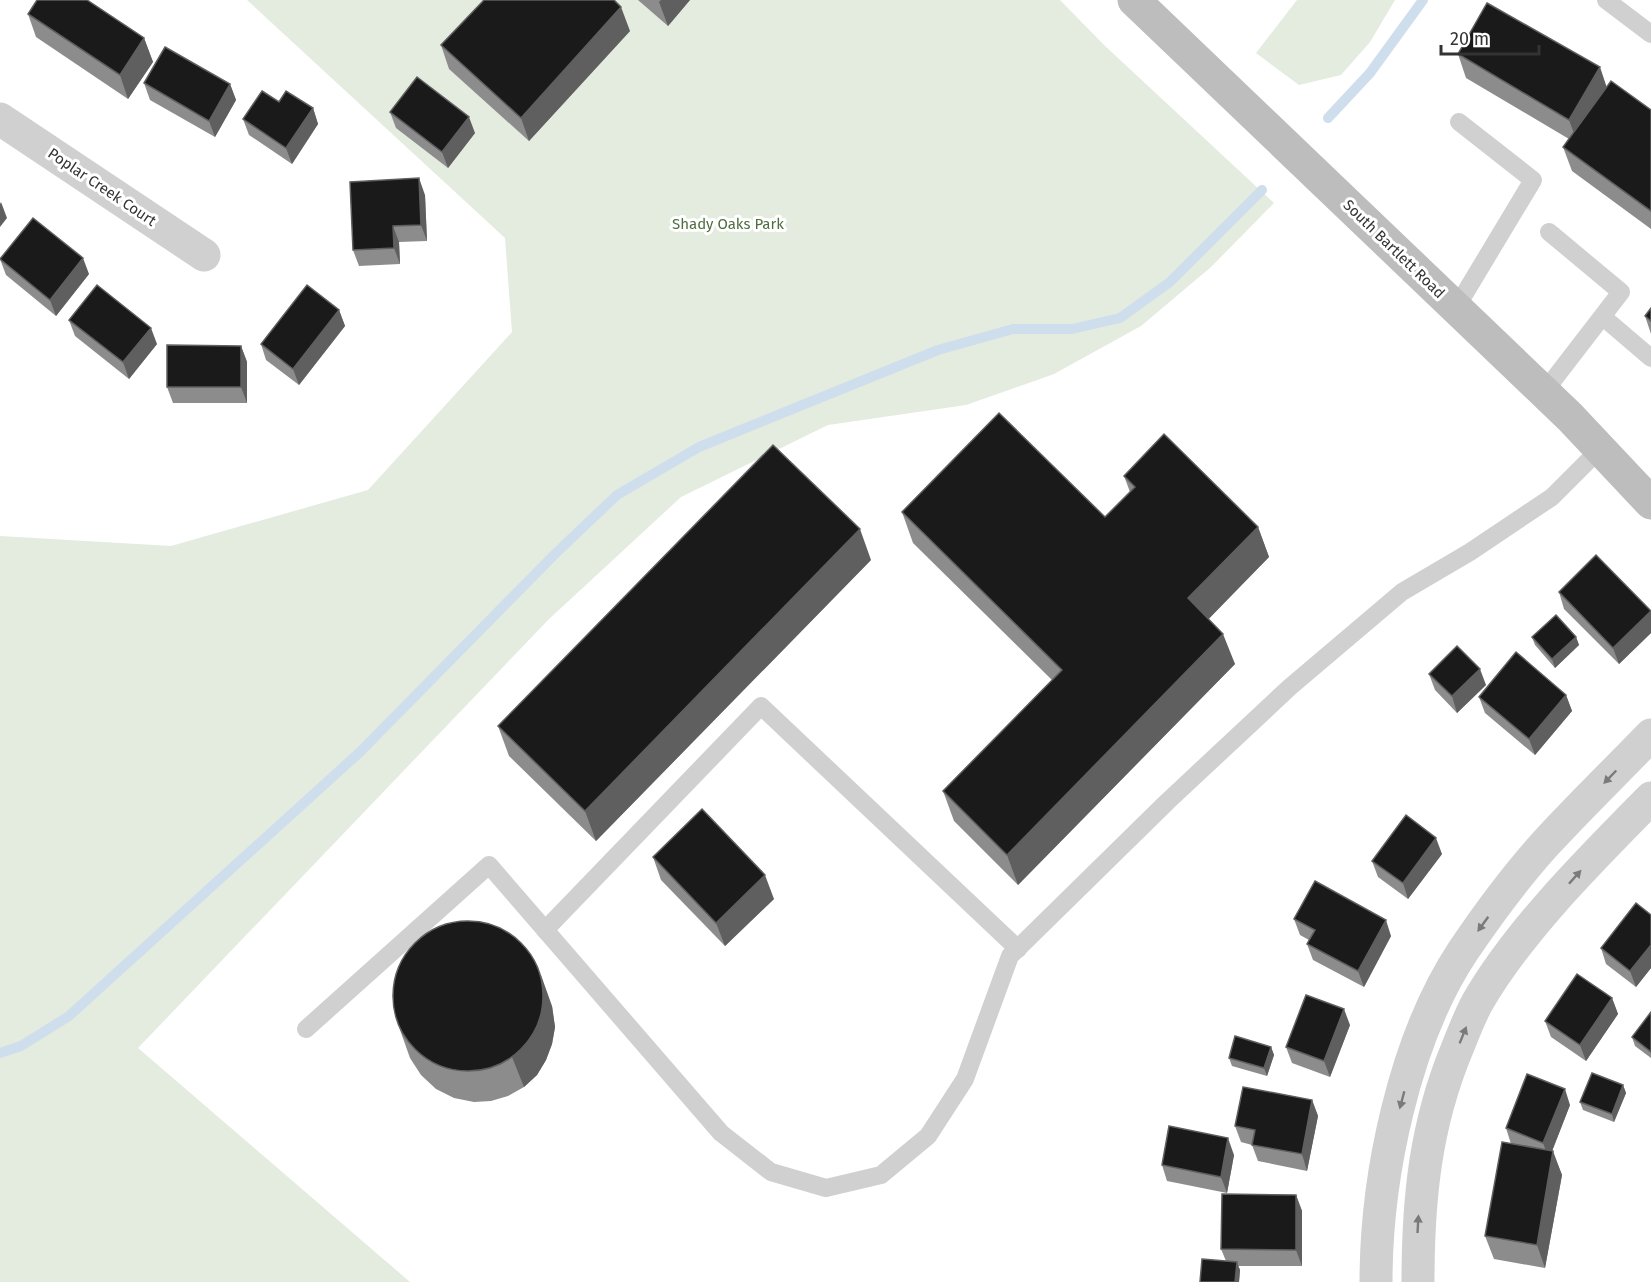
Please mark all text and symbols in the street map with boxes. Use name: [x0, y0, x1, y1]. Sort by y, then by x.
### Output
scale bar: [1441, 18, 1538, 56]
text: 20 m: [1450, 28, 1489, 50]
street label: Poplar Creek Court: [45, 144, 160, 230]
street label: South Bartlett Road: [1340, 196, 1448, 302]
park label: Shady Oaks Park: [672, 215, 784, 233]
one-way arrow: [1604, 769, 1618, 783]
one-way arrow: [1568, 870, 1581, 885]
one-way arrow: [1477, 915, 1489, 931]
one-way arrow: [1459, 1026, 1468, 1044]
one-way arrow: [1396, 1091, 1406, 1109]
one-way arrow: [1414, 1214, 1423, 1233]

